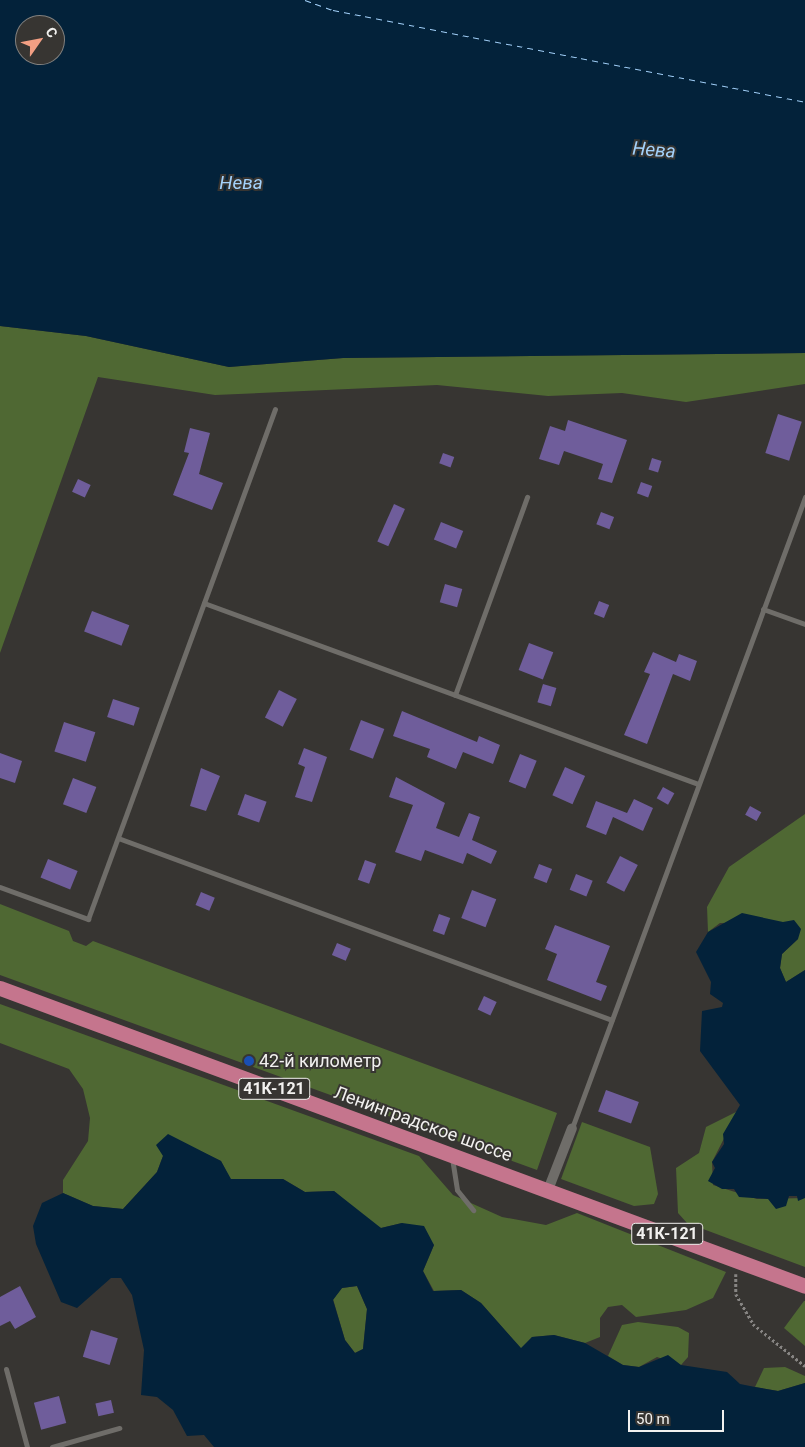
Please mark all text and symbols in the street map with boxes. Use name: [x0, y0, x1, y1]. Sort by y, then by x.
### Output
north arrow: [15, 15, 65, 65]
text: С: [43, 24, 61, 41]
water label: Нева: [632, 137, 676, 163]
water label: Нева: [219, 172, 263, 194]
place label: 42-й километр: [259, 1050, 381, 1072]
marker: 42-й километр: [243, 1055, 255, 1067]
road number: 41К-121: [238, 1076, 310, 1102]
street label: Ленинградское шоссе: [331, 1082, 515, 1166]
road number: 41К-121: [631, 1220, 703, 1248]
scale bar: [630, 1400, 726, 1432]
text: 50 m: [636, 1410, 670, 1428]

